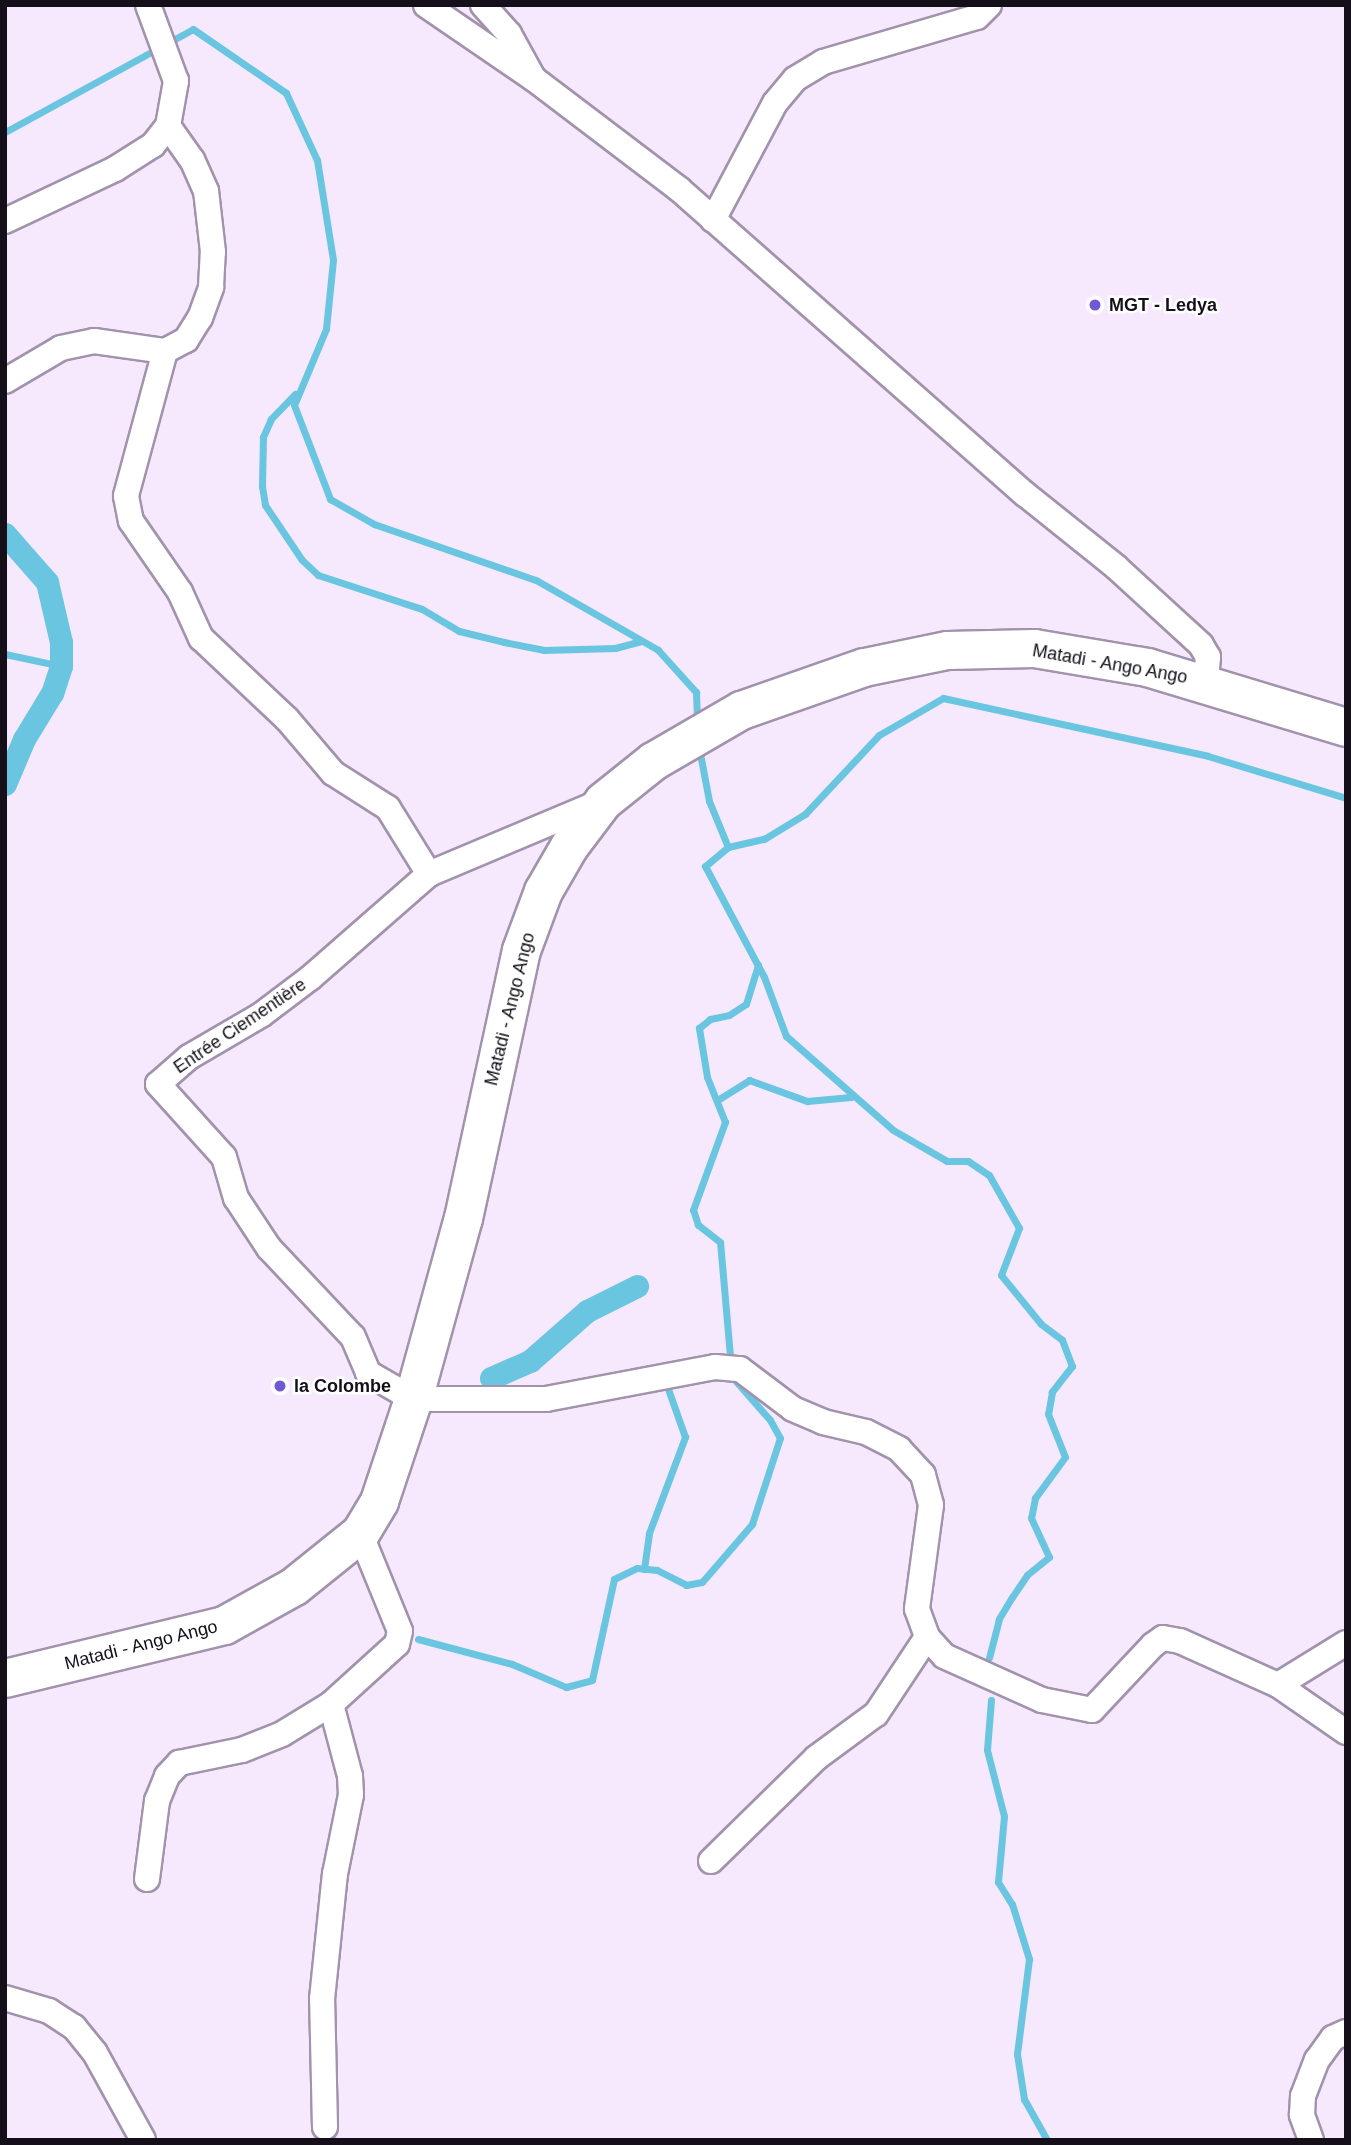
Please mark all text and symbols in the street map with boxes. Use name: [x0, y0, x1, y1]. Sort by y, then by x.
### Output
place label: MGT - Ledya: [1109, 294, 1217, 316]
marker: MGT - Ledya: [1087, 297, 1103, 313]
street label: Matadi - Ango Ango: [1030, 640, 1190, 688]
street label: Matadi - Ango Ango: [480, 929, 540, 1089]
street label: Entrée Ciementière: [170, 974, 310, 1078]
place label: la Colombe: [294, 1375, 391, 1397]
marker: la Colombe: [272, 1378, 288, 1394]
street label: Matadi - Ango Ango: [61, 1615, 221, 1675]

